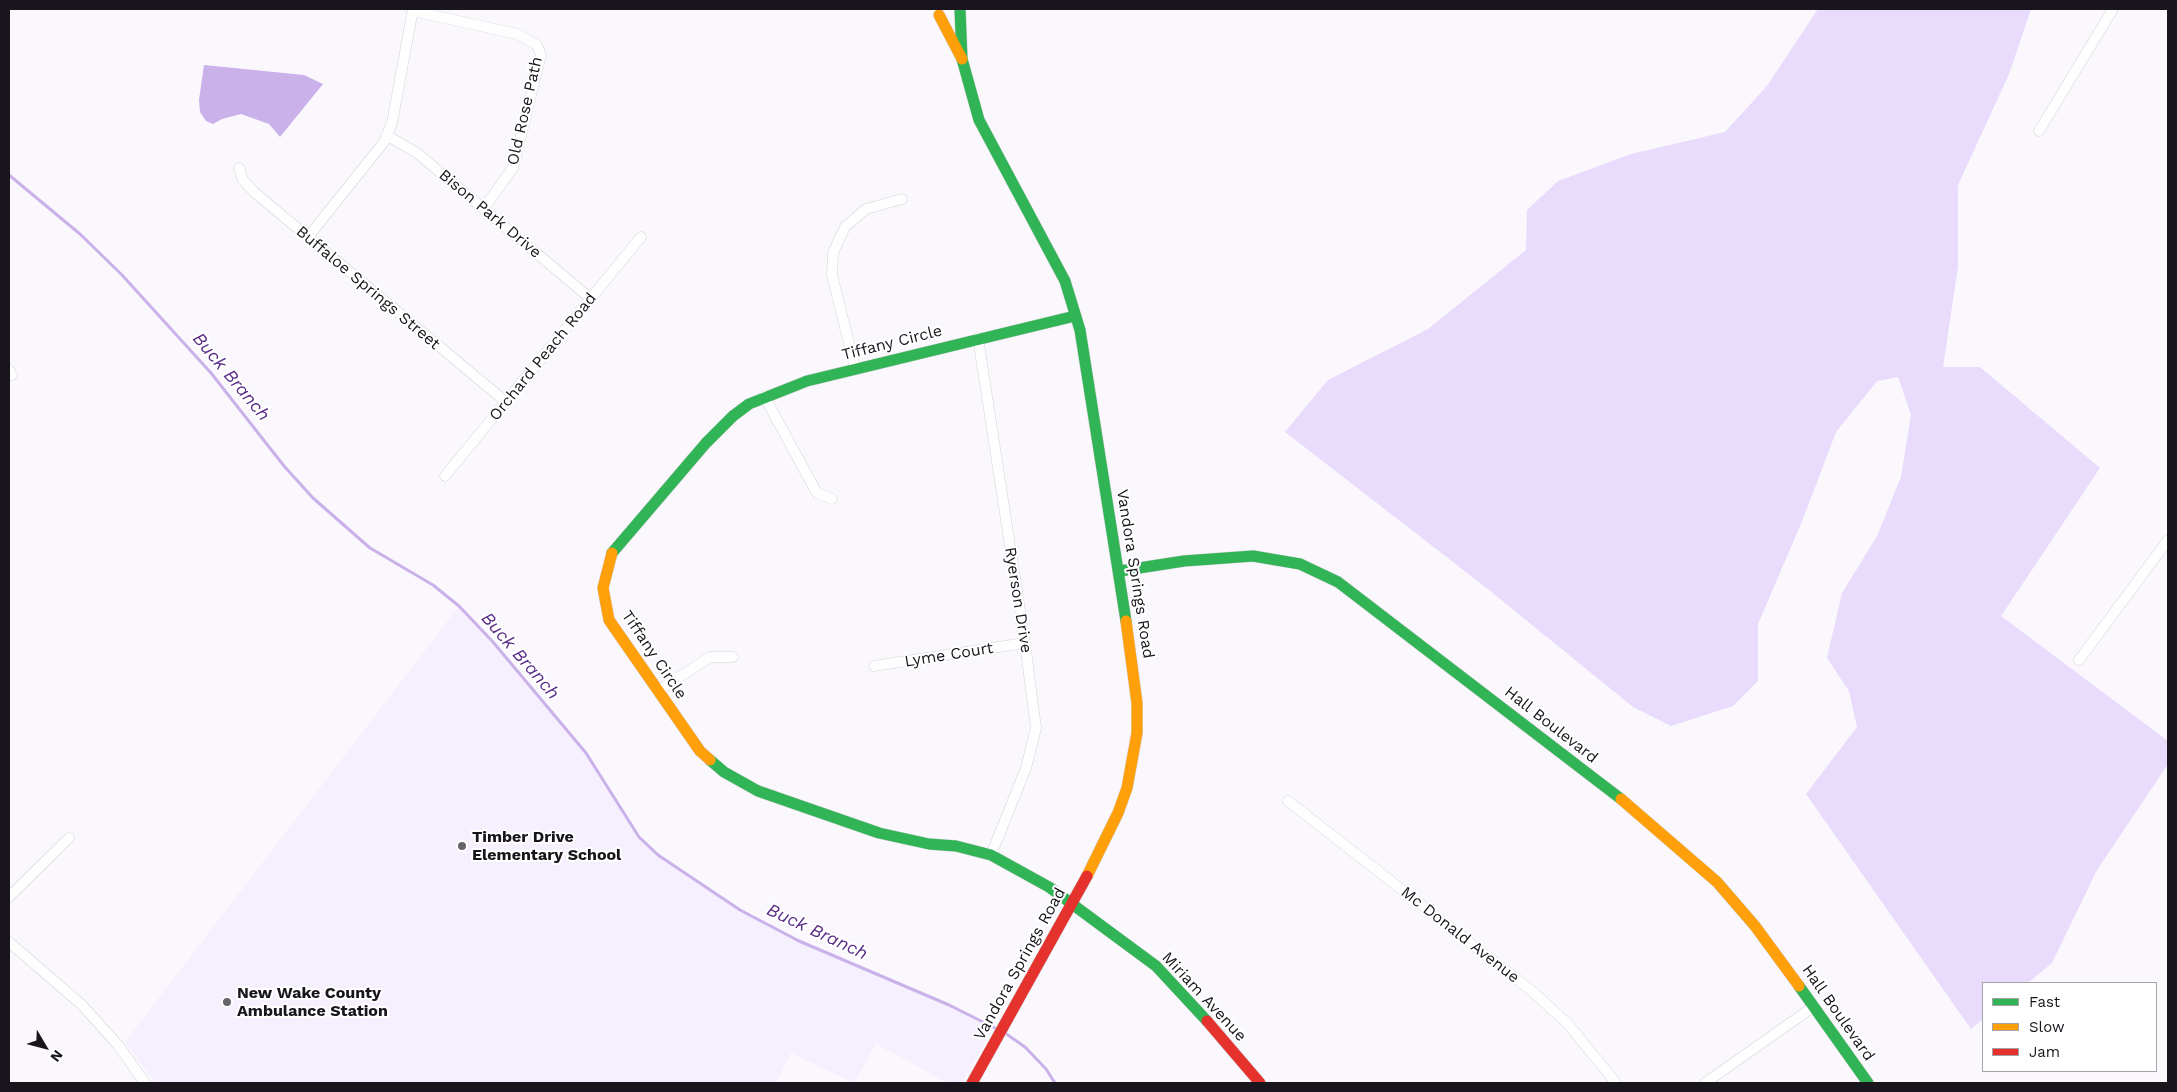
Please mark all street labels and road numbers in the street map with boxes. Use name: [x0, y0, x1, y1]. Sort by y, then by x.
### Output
street label: Old Rose Path: [503, 55, 547, 167]
street label: Bison Park Drive: [435, 166, 545, 262]
street label: Buffaloe Springs Street: [292, 222, 444, 354]
street label: Orchard Peach Road: [485, 289, 601, 425]
street label: Tiffany Circle: [840, 321, 944, 365]
street label: Vandora Springs Road: [1112, 488, 1158, 660]
street label: Ryerson Drive: [1000, 546, 1036, 654]
street label: Tiffany Circle: [617, 607, 691, 703]
street label: Lyme Court: [903, 639, 995, 671]
street label: Hall Boulevard: [1500, 683, 1602, 767]
street label: Mc Donald Avenue: [1397, 883, 1523, 987]
street label: Vandora Springs Road: [970, 884, 1070, 1044]
street label: Miriam Avenue: [1158, 948, 1250, 1046]
street label: Hall Boulevard: [1798, 961, 1878, 1065]

